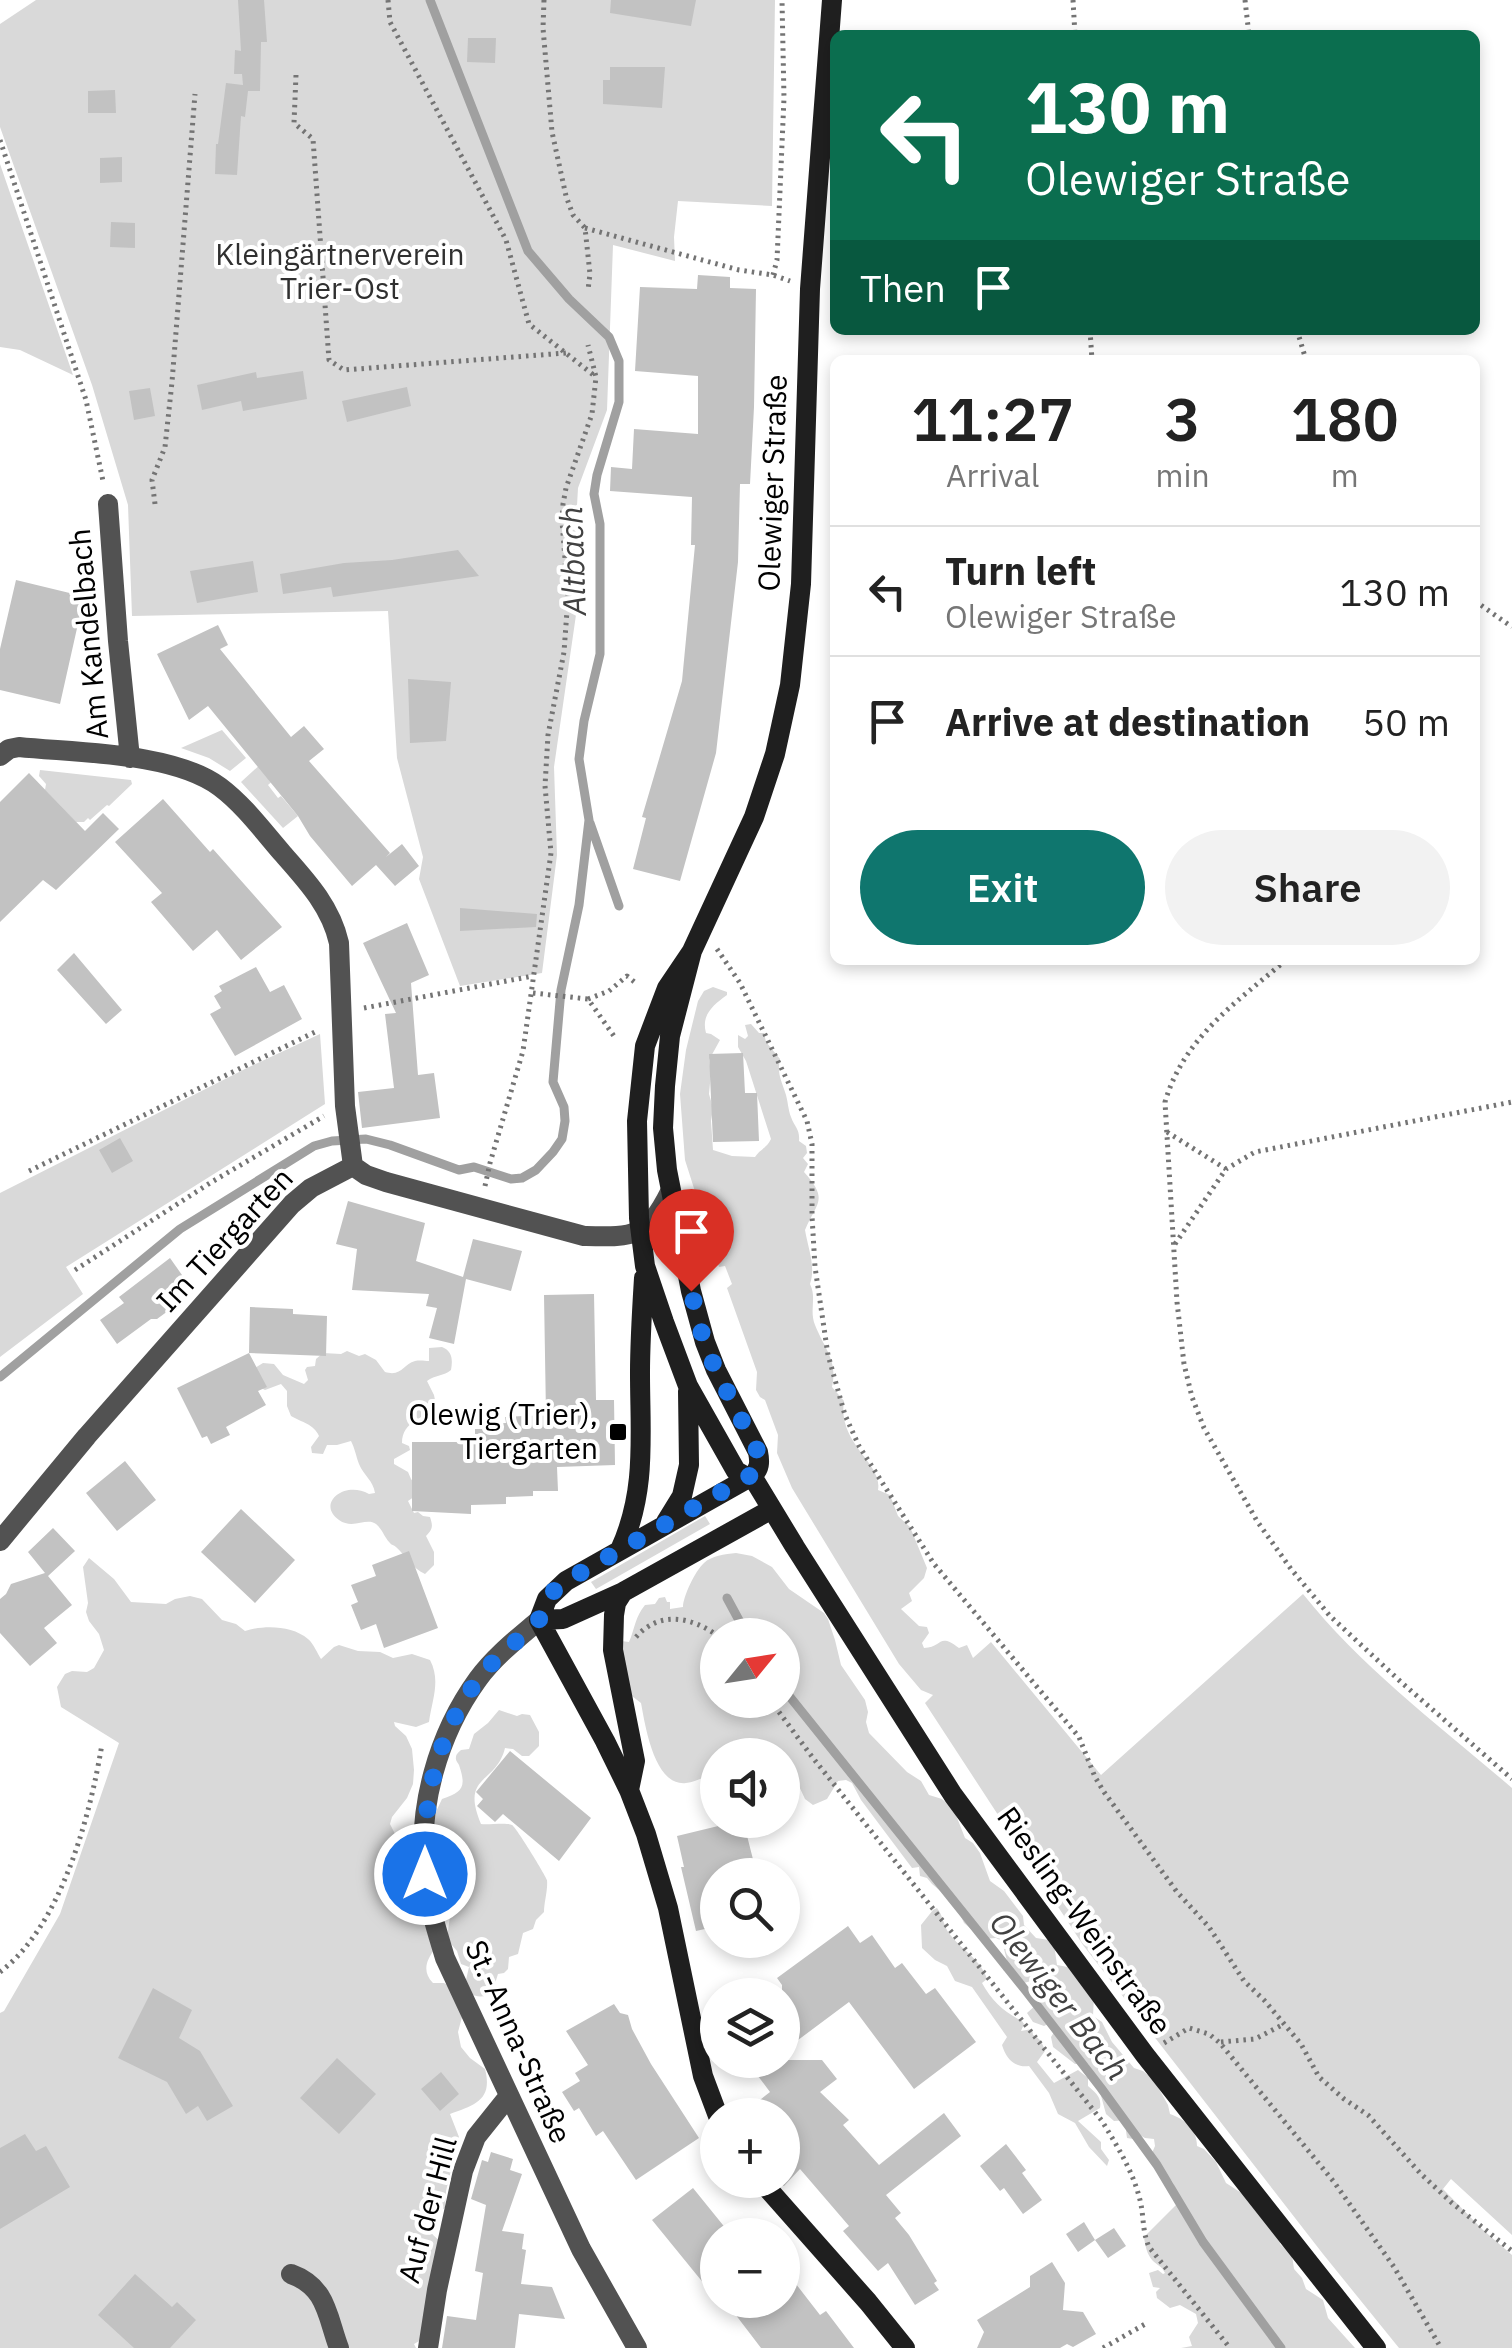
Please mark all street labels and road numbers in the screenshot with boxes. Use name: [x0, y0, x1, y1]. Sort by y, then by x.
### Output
street label: Olewiger Straße: [748, 374, 795, 592]
street label: Am Kandelbach: [59, 527, 116, 741]
street label: Im Tiergarten: [147, 1159, 301, 1319]
street label: Riesling-Weinstraße: [989, 1798, 1181, 2042]
street label: St.-Anna-Straße: [457, 1934, 582, 2149]
street label: Auf der Hill: [388, 2132, 465, 2287]

